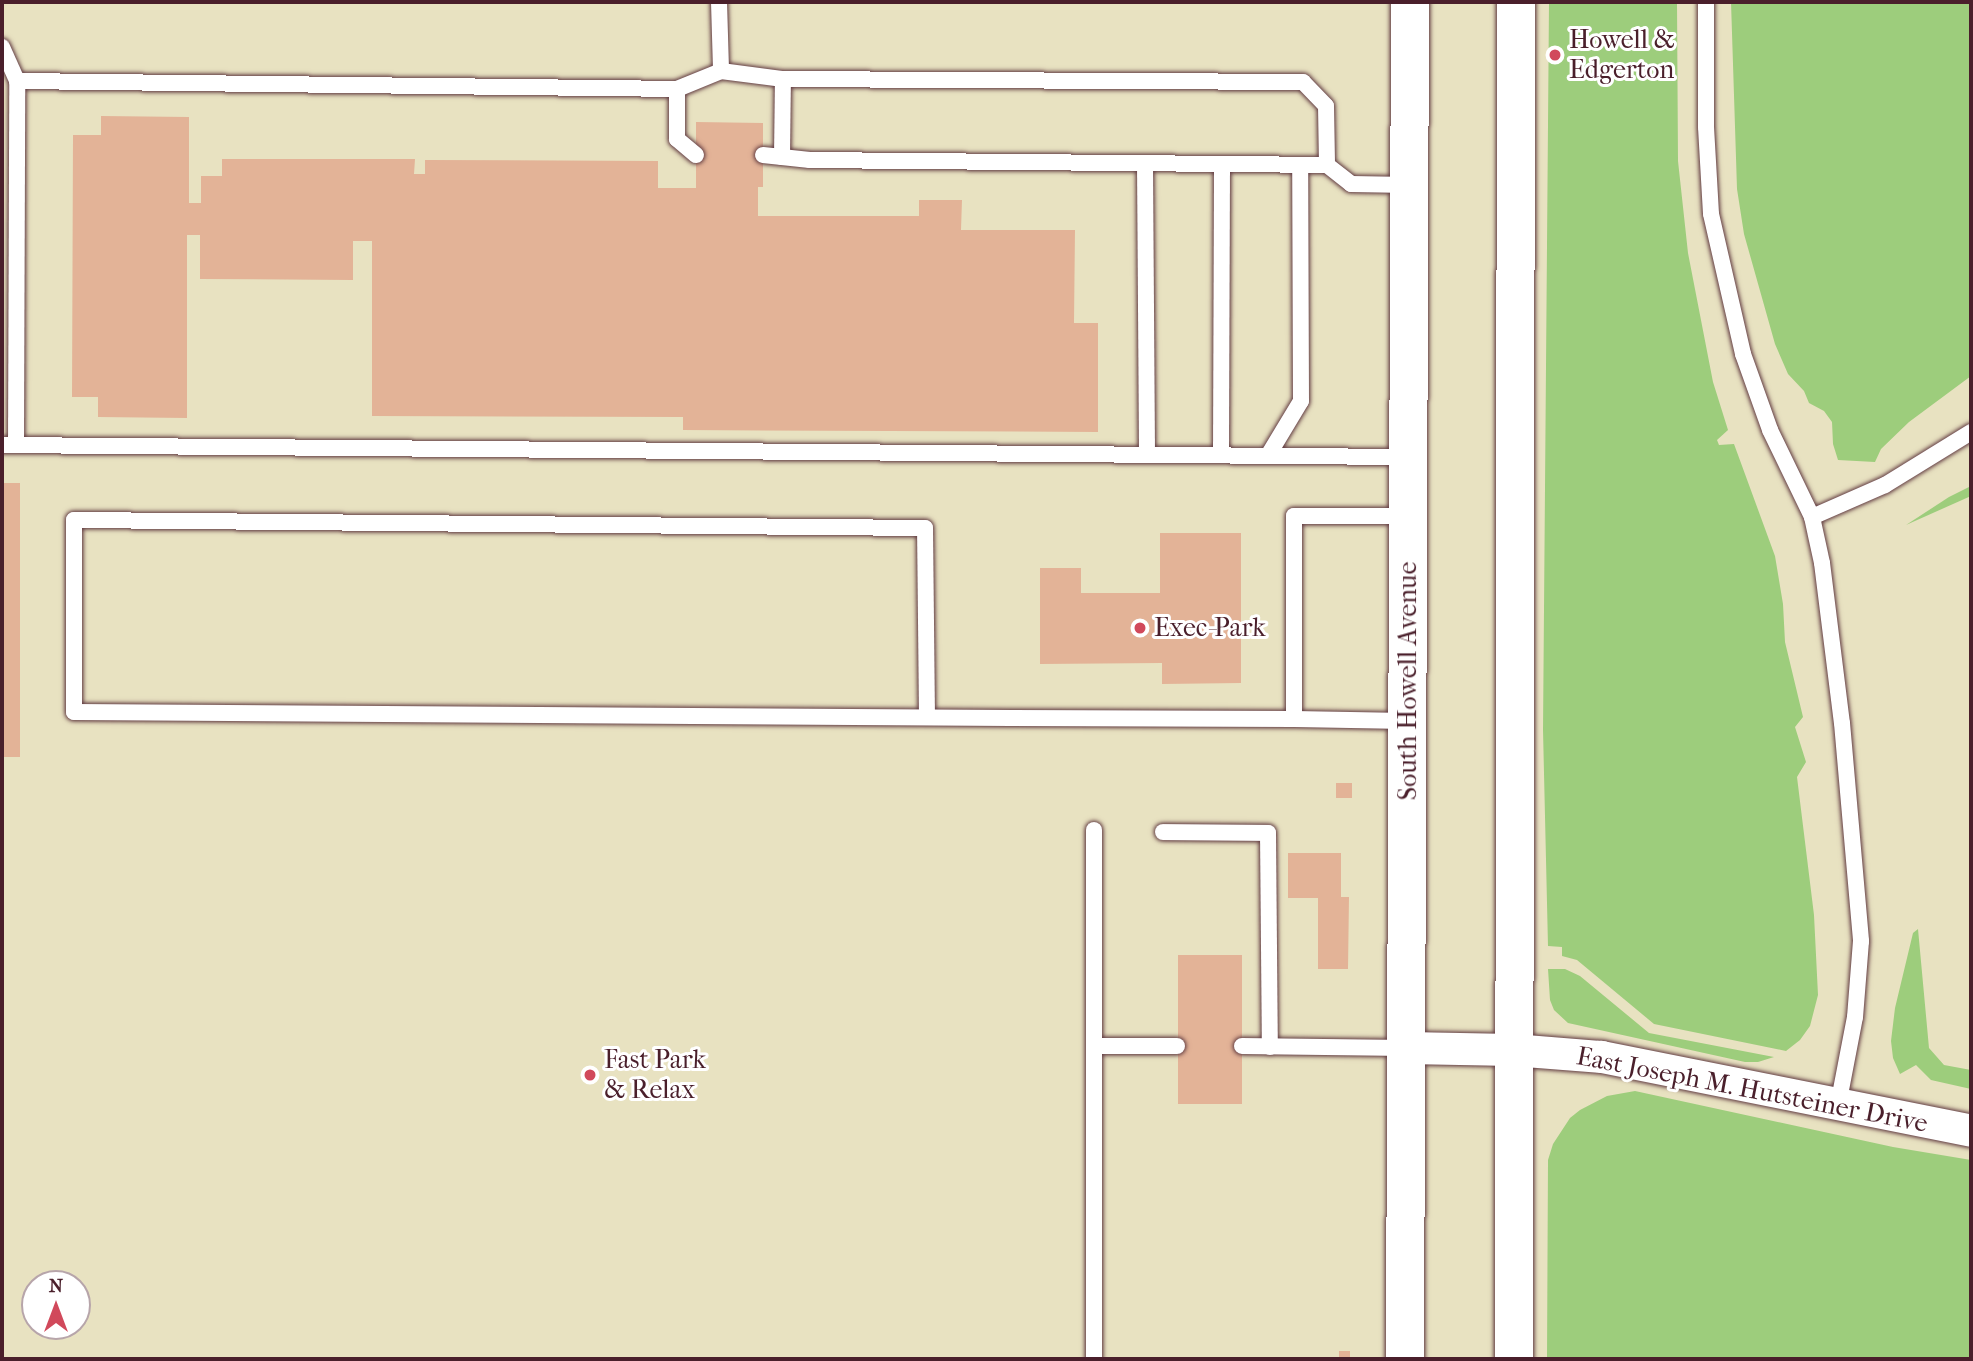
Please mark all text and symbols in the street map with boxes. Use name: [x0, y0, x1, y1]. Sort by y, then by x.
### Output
place label: Howell & Edgerton: [1569, 24, 1675, 86]
marker: Howell & Edgerton: [1547, 47, 1563, 63]
street label: South Howell Avenue: [1392, 562, 1424, 800]
place label: Exec-Park: [1154, 612, 1266, 644]
marker: Exec-Park: [1132, 620, 1148, 636]
street label: East Joseph M. Hutsteiner Drive: [1574, 1041, 1930, 1139]
place label: Fast Park & Relax: [604, 1044, 706, 1106]
marker: Fast Park & Relax: [582, 1067, 598, 1083]
north arrow: [21, 1270, 91, 1340]
text: N: [49, 1275, 63, 1297]

